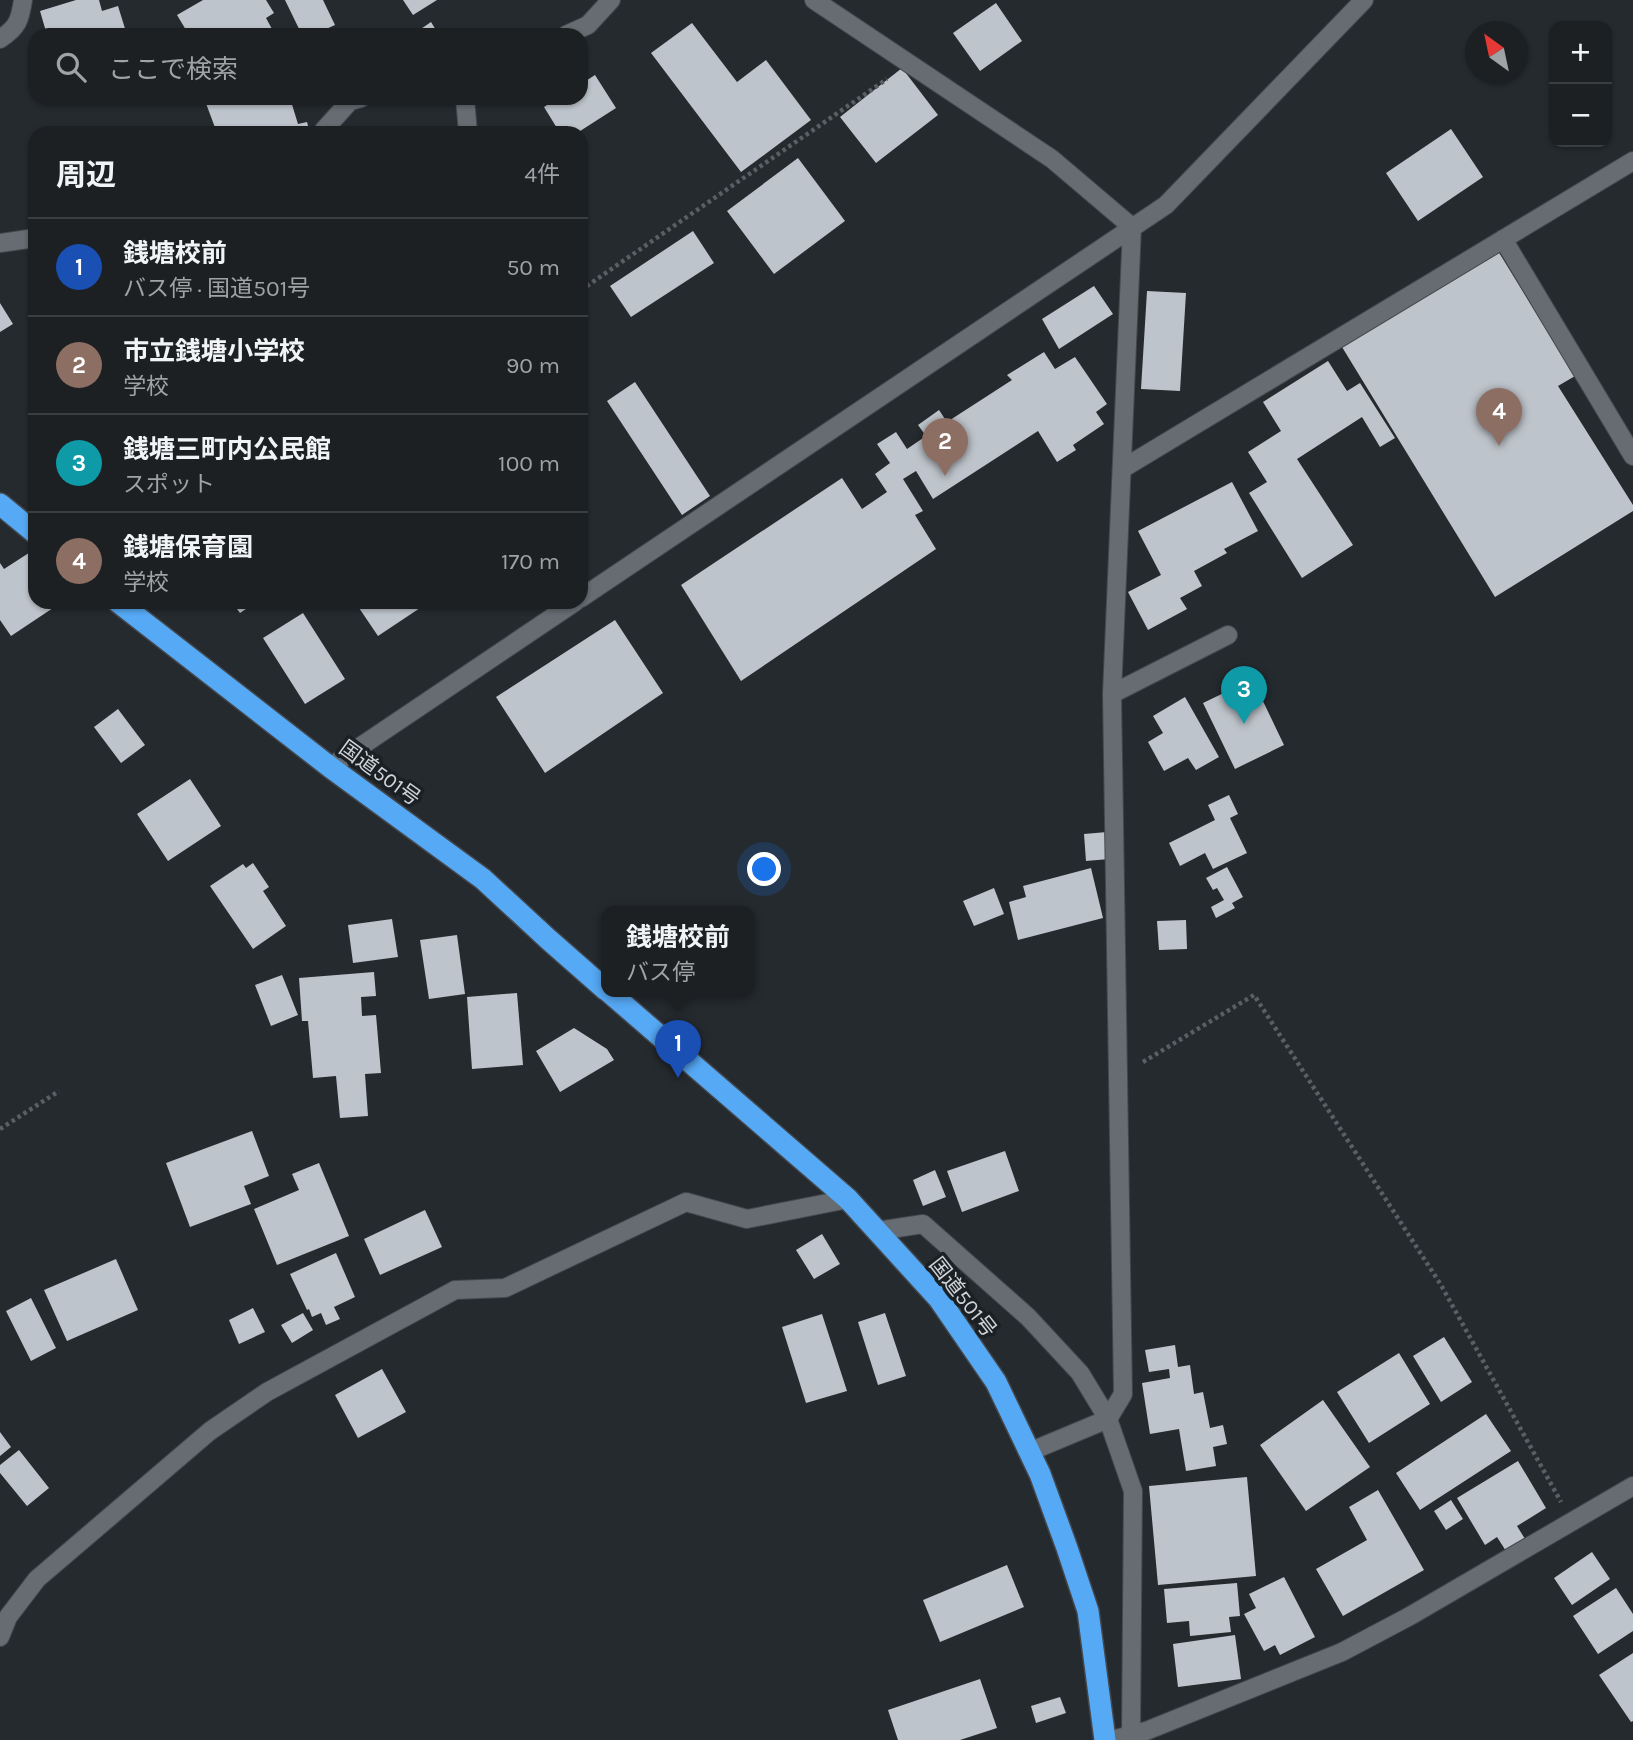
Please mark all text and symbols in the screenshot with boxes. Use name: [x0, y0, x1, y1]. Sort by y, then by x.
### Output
north arrow: [1465, 21, 1528, 84]
map controls: [1549, 21, 1612, 147]
button: +: [1549, 21, 1612, 84]
search box: [28, 28, 588, 105]
icon: search: [52, 48, 90, 86]
text: ここで検索: [108, 54, 238, 85]
button: −: [1549, 84, 1612, 147]
text: 周辺: [56, 157, 116, 193]
text: 4件: [524, 161, 560, 188]
text: 銭塘校前: [123, 238, 227, 269]
text: 1: [75, 254, 83, 281]
text: 50 m: [506, 254, 560, 281]
text: バス停 · 国道501号: [123, 275, 310, 302]
text: 市立銭塘小学校: [123, 336, 305, 367]
text: 2: [72, 352, 86, 379]
text: 90 m: [506, 352, 560, 379]
text: 学校: [123, 373, 169, 400]
pin: 4: [1476, 388, 1522, 446]
pin: 2: [922, 418, 968, 476]
text: 銭塘三町内公民館: [123, 434, 331, 465]
text: 3: [72, 450, 86, 477]
text: 100 m: [498, 450, 560, 477]
text: スポット: [123, 471, 215, 498]
text: 銭塘保育園: [123, 532, 253, 563]
text: 4: [72, 548, 86, 575]
text: 170 m: [501, 548, 560, 575]
text: 学校: [123, 569, 169, 596]
pin: 3: [1221, 666, 1267, 724]
street label: 国道501号: [335, 736, 425, 810]
your location: [747, 852, 781, 886]
popup: [601, 906, 755, 997]
text: 銭塘校前: [626, 922, 730, 953]
text: バス停: [626, 959, 695, 986]
pin: 1: [655, 1020, 701, 1078]
street label: 国道501号: [925, 1252, 1001, 1342]

